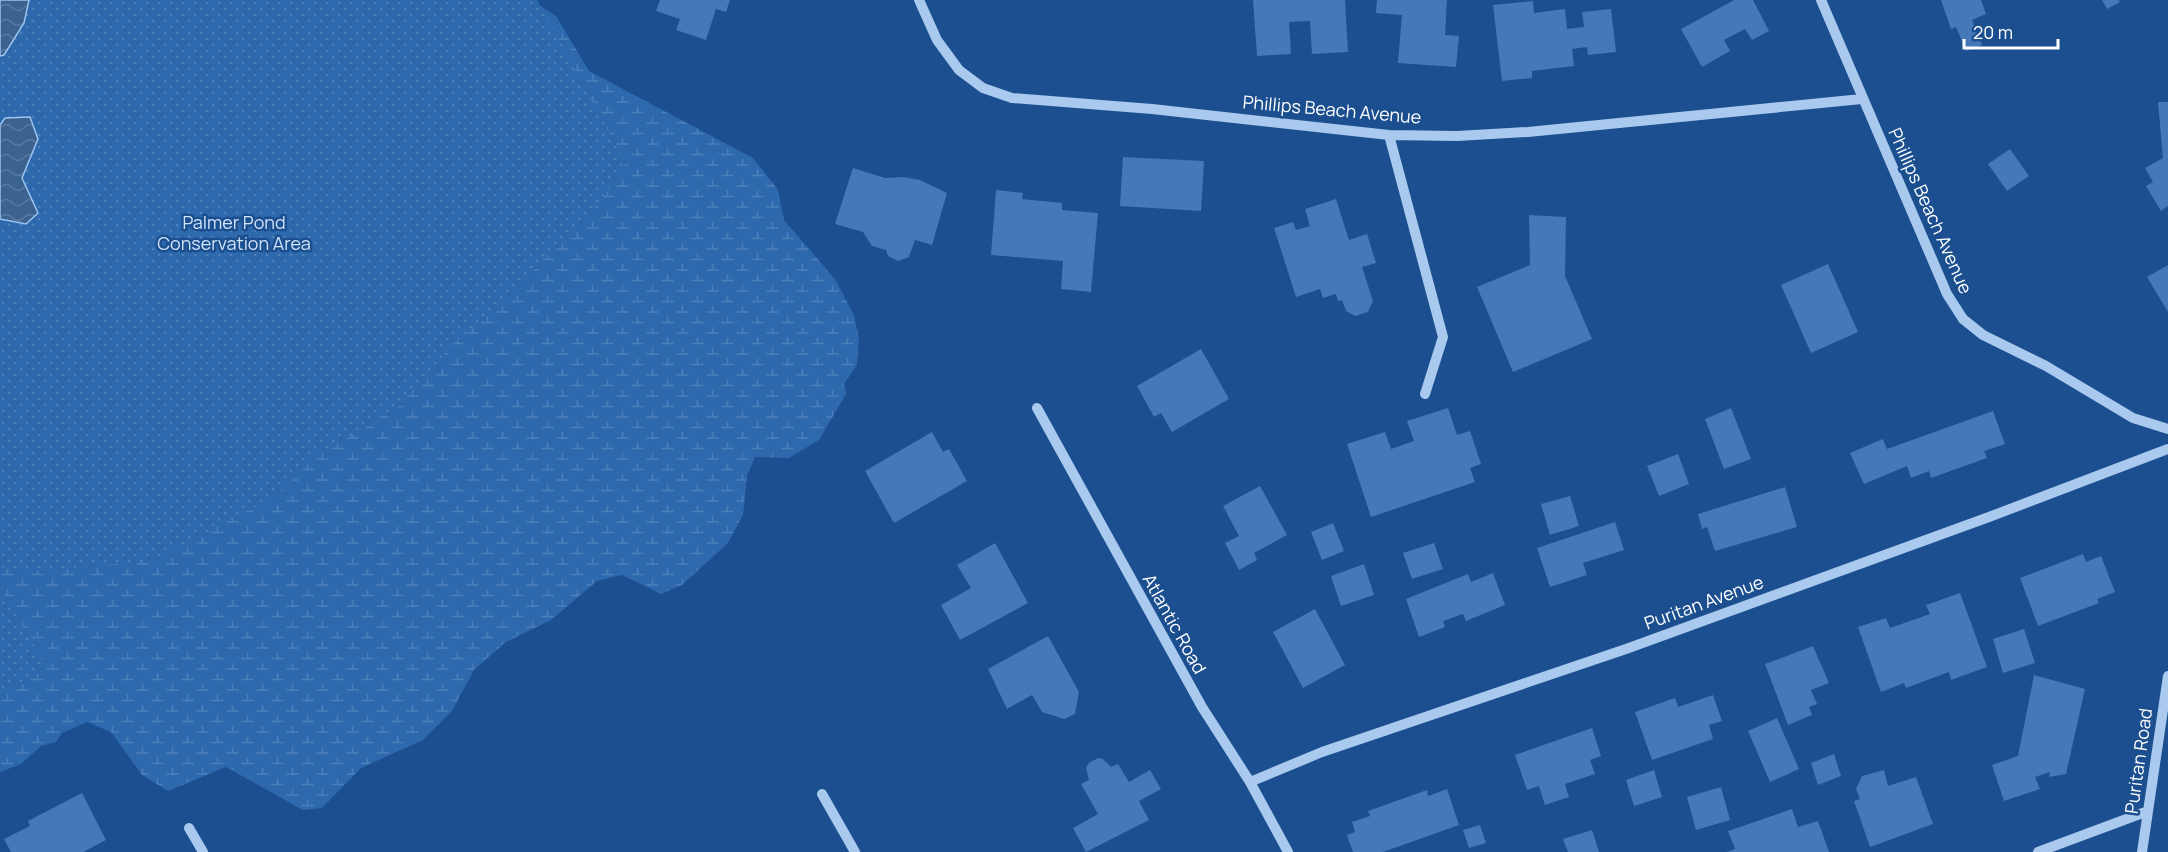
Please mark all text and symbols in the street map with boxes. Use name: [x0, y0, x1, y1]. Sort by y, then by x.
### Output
scale bar: [1964, 12, 2058, 50]
text: 20 m: [1973, 20, 2013, 44]
street label: Phillips Beach Avenue: [1242, 89, 1422, 129]
street label: Phillips Beach Avenue: [1883, 124, 1978, 297]
park label: Palmer Pond Conservation Area: [157, 210, 311, 255]
street label: Atlantic Road: [1138, 569, 1212, 678]
street label: Puritan Avenue: [1641, 569, 1767, 635]
street label: Puritan Road: [2119, 706, 2157, 815]

